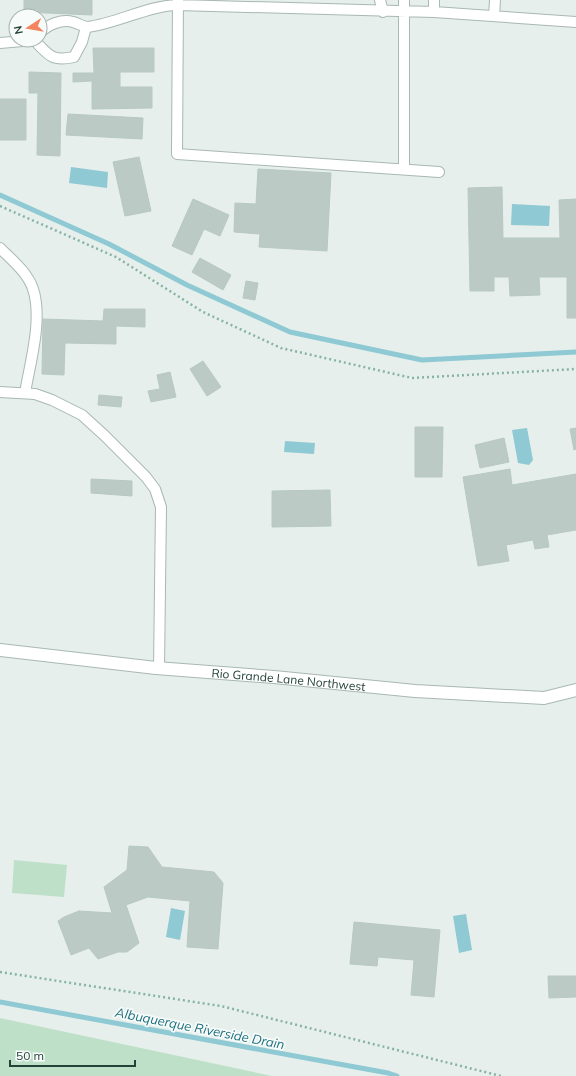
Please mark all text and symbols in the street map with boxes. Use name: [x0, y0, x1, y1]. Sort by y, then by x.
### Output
north arrow: [8, 8, 48, 48]
text: N: [11, 25, 26, 36]
street label: Rio Grande Lane Northwest: [211, 665, 366, 694]
water label: Albuquerque Riverside Drain: [113, 1004, 286, 1052]
scale bar: [10, 1042, 135, 1068]
text: 50 m: [16, 1048, 44, 1063]

